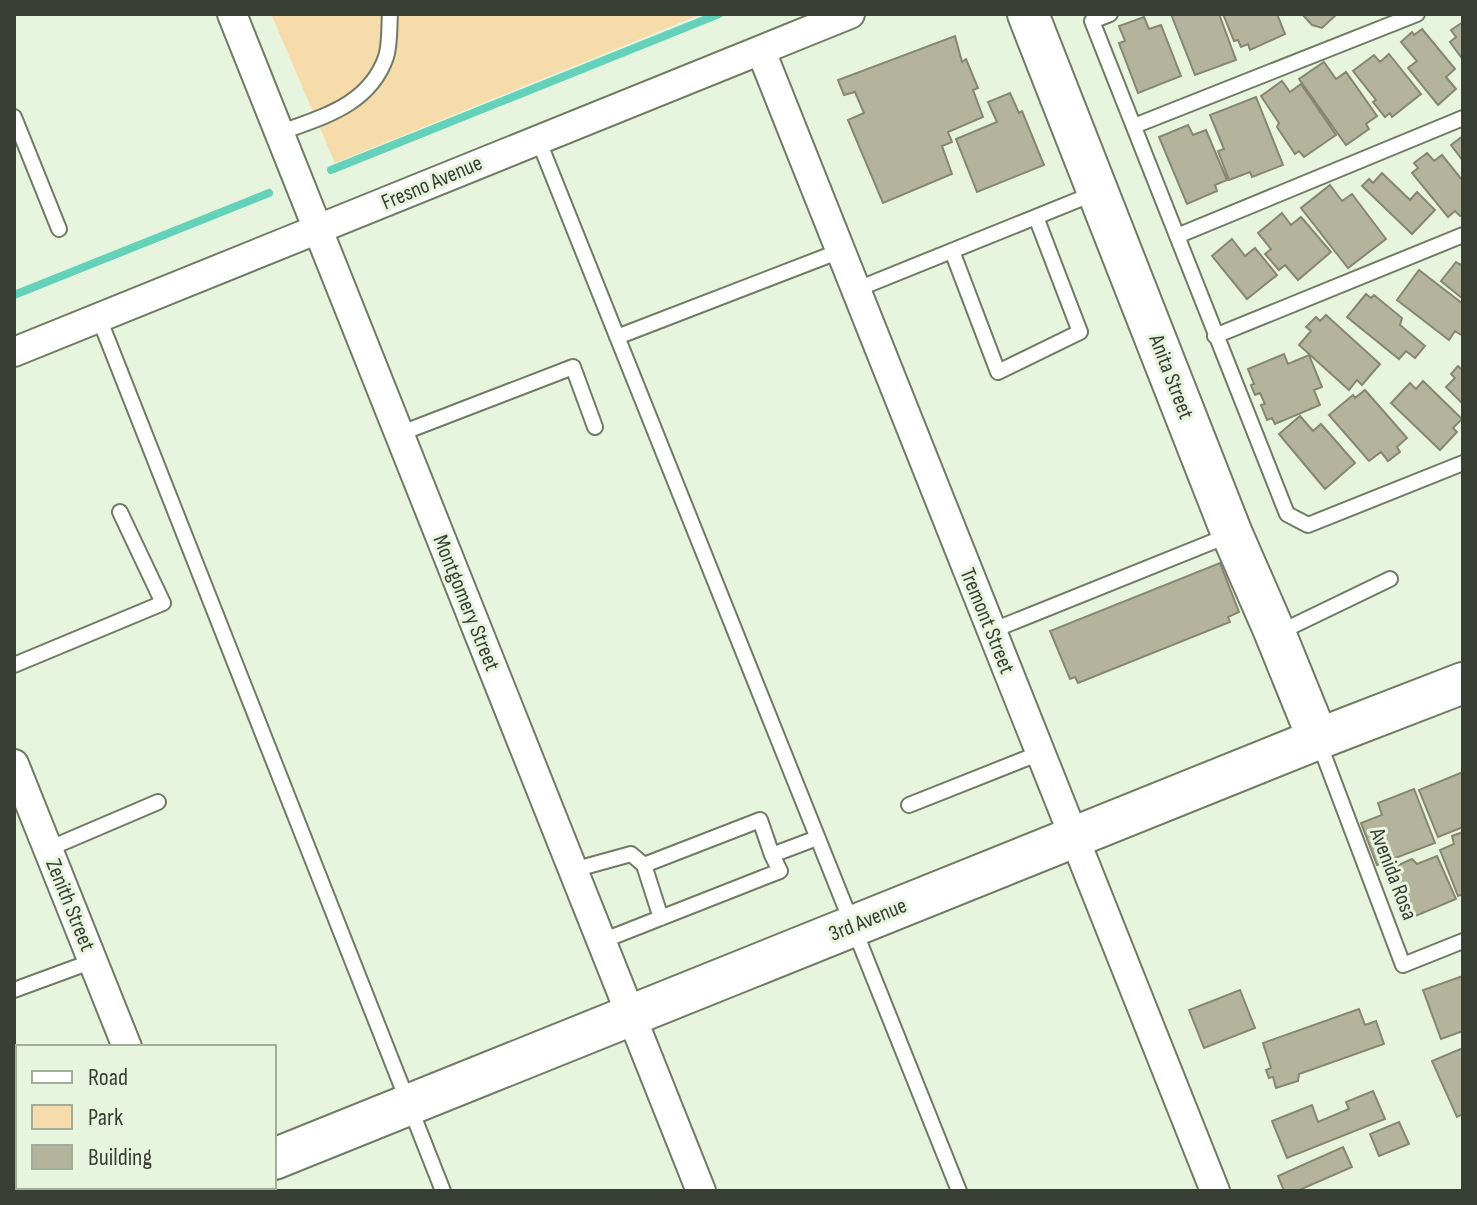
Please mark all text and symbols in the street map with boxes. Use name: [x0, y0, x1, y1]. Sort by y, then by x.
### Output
street label: Fresno Avenue: [378, 150, 486, 216]
street label: Anita Street: [1142, 330, 1200, 423]
street label: Montgomery Street: [426, 531, 506, 675]
street label: Tremont Street: [954, 564, 1021, 678]
street label: Avenida Rosa: [1363, 823, 1423, 924]
street label: Zenith Street: [39, 855, 101, 955]
street label: 3rd Avenue: [825, 892, 911, 948]
legend: [16, 1045, 276, 1189]
text: Road: [88, 1063, 128, 1092]
text: Park: [88, 1103, 123, 1132]
text: Building: [88, 1143, 152, 1172]

